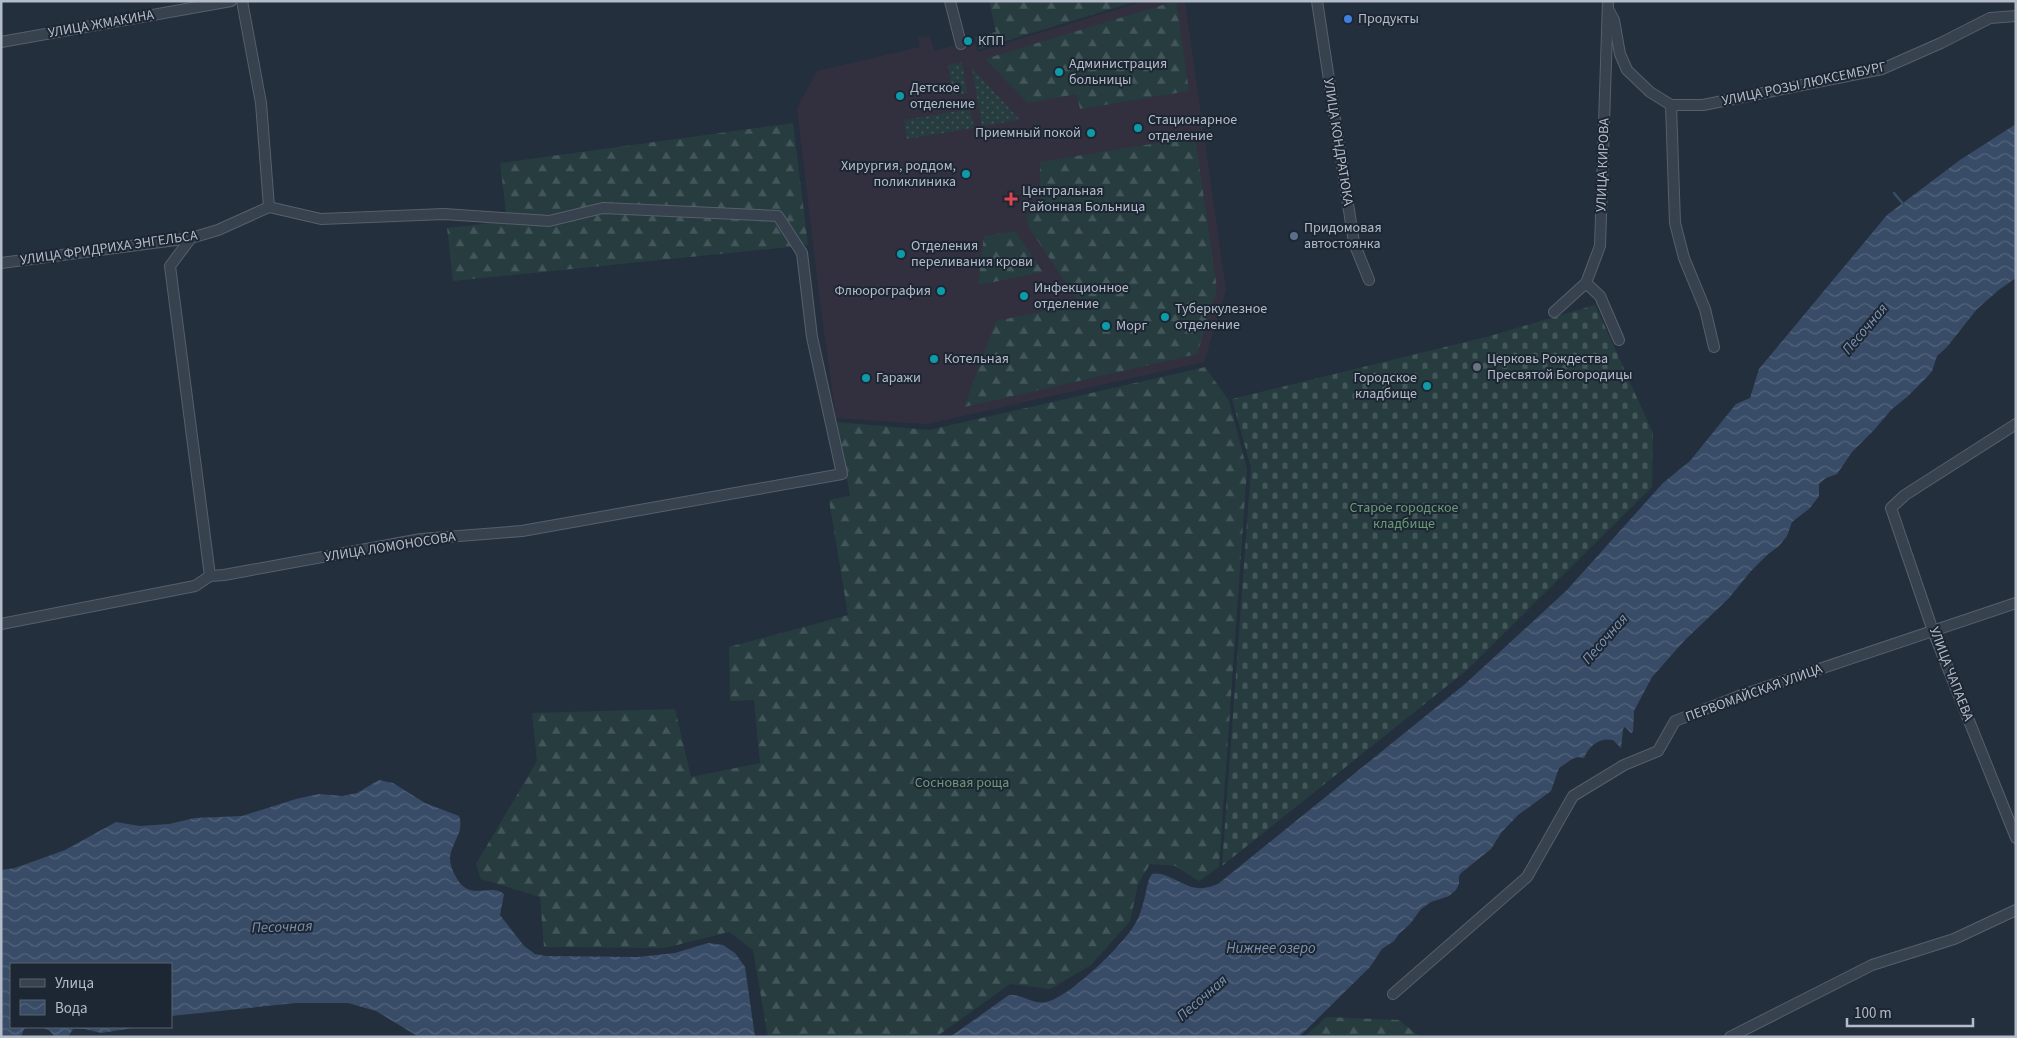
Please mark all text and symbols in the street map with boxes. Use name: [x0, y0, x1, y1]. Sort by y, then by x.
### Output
street label: УЛИЦА ЖМАКИНА: [46, 5, 156, 43]
place label: Продукты: [1358, 9, 1419, 29]
marker: Продукты: [1342, 13, 1354, 25]
place label: КПП: [978, 31, 1004, 51]
marker: КПП: [962, 35, 974, 47]
place label: Администрация больницы: [1069, 54, 1167, 90]
street label: УЛИЦА РОЗЫ ЛЮКСЕМБУРГ: [1720, 57, 1888, 111]
marker: Администрация больницы: [1053, 66, 1065, 78]
street label: УЛИЦА КОНДРАТЮКА: [1318, 77, 1358, 208]
place label: Детское отделение: [910, 78, 975, 114]
marker: Детское отделение: [894, 90, 906, 102]
place label: Стационарное отделение: [1148, 110, 1237, 146]
street label: УЛИЦА КИРОВА: [1591, 117, 1615, 212]
marker: Стационарное отделение: [1132, 122, 1144, 134]
place label: Приемный покой: [975, 123, 1081, 143]
marker: Приемный покой: [1085, 127, 1097, 139]
place label: Хирургия, роддом, поликлиника: [841, 156, 956, 192]
marker: Хирургия, роддом, поликлиника: [960, 168, 972, 180]
place label: Центральная Районная Больница: [1022, 181, 1145, 217]
marker: Центральная Районная Больница: [1004, 192, 1018, 206]
place label: Придомовая автостоянка: [1304, 218, 1382, 254]
street label: УЛИЦА ФРИДРИХА ЭНГЕЛЬСА: [19, 226, 199, 270]
marker: Придомовая автостоянка: [1288, 230, 1300, 242]
place label: Отделения переливания крови: [911, 236, 1033, 272]
marker: Отделения переливания крови: [895, 248, 907, 260]
place label: Инфекционное отделение: [1034, 278, 1129, 314]
place label: Флюорография: [834, 281, 931, 301]
marker: Флюорография: [935, 285, 947, 297]
marker: Инфекционное отделение: [1018, 290, 1030, 302]
place label: Туберкулезное отделение: [1175, 299, 1267, 335]
water label: Песочная: [1837, 299, 1893, 359]
marker: Туберкулезное отделение: [1159, 311, 1171, 323]
place label: Морг: [1116, 316, 1148, 336]
marker: Морг: [1100, 320, 1112, 332]
place label: Котельная: [944, 349, 1009, 369]
place label: Церковь Рождества Пресвятой Богородицы: [1487, 349, 1632, 385]
marker: Котельная: [928, 353, 940, 365]
marker: Церковь Рождества Пресвятой Богородицы: [1471, 361, 1483, 373]
place label: Гаражи: [876, 368, 921, 388]
place label: Городское кладбище: [1353, 368, 1417, 404]
marker: Гаражи: [860, 372, 872, 384]
marker: Городское кладбище: [1421, 380, 1433, 392]
park label: Старое городское кладбище: [1349, 498, 1459, 534]
street label: УЛИЦА ЛОМОНОСОВА: [323, 527, 457, 567]
water label: Песочная: [1577, 609, 1633, 669]
street label: УЛИЦА ЧАПАЕВА: [1924, 624, 1978, 724]
street label: ПЕРВОМАЙСКАЯ УЛИЦА: [1683, 659, 1826, 727]
park label: Сосновая роща: [915, 773, 1009, 793]
water label: Песочная: [251, 915, 313, 939]
water label: Нижнее озеро: [1226, 938, 1316, 959]
legend: [10, 963, 172, 1028]
water label: Песочная: [1172, 970, 1232, 1026]
text: Улица: [55, 973, 94, 994]
scale bar: [1847, 996, 1973, 1028]
text: Вода: [55, 998, 88, 1019]
text: 100 m: [1854, 1003, 1892, 1024]

